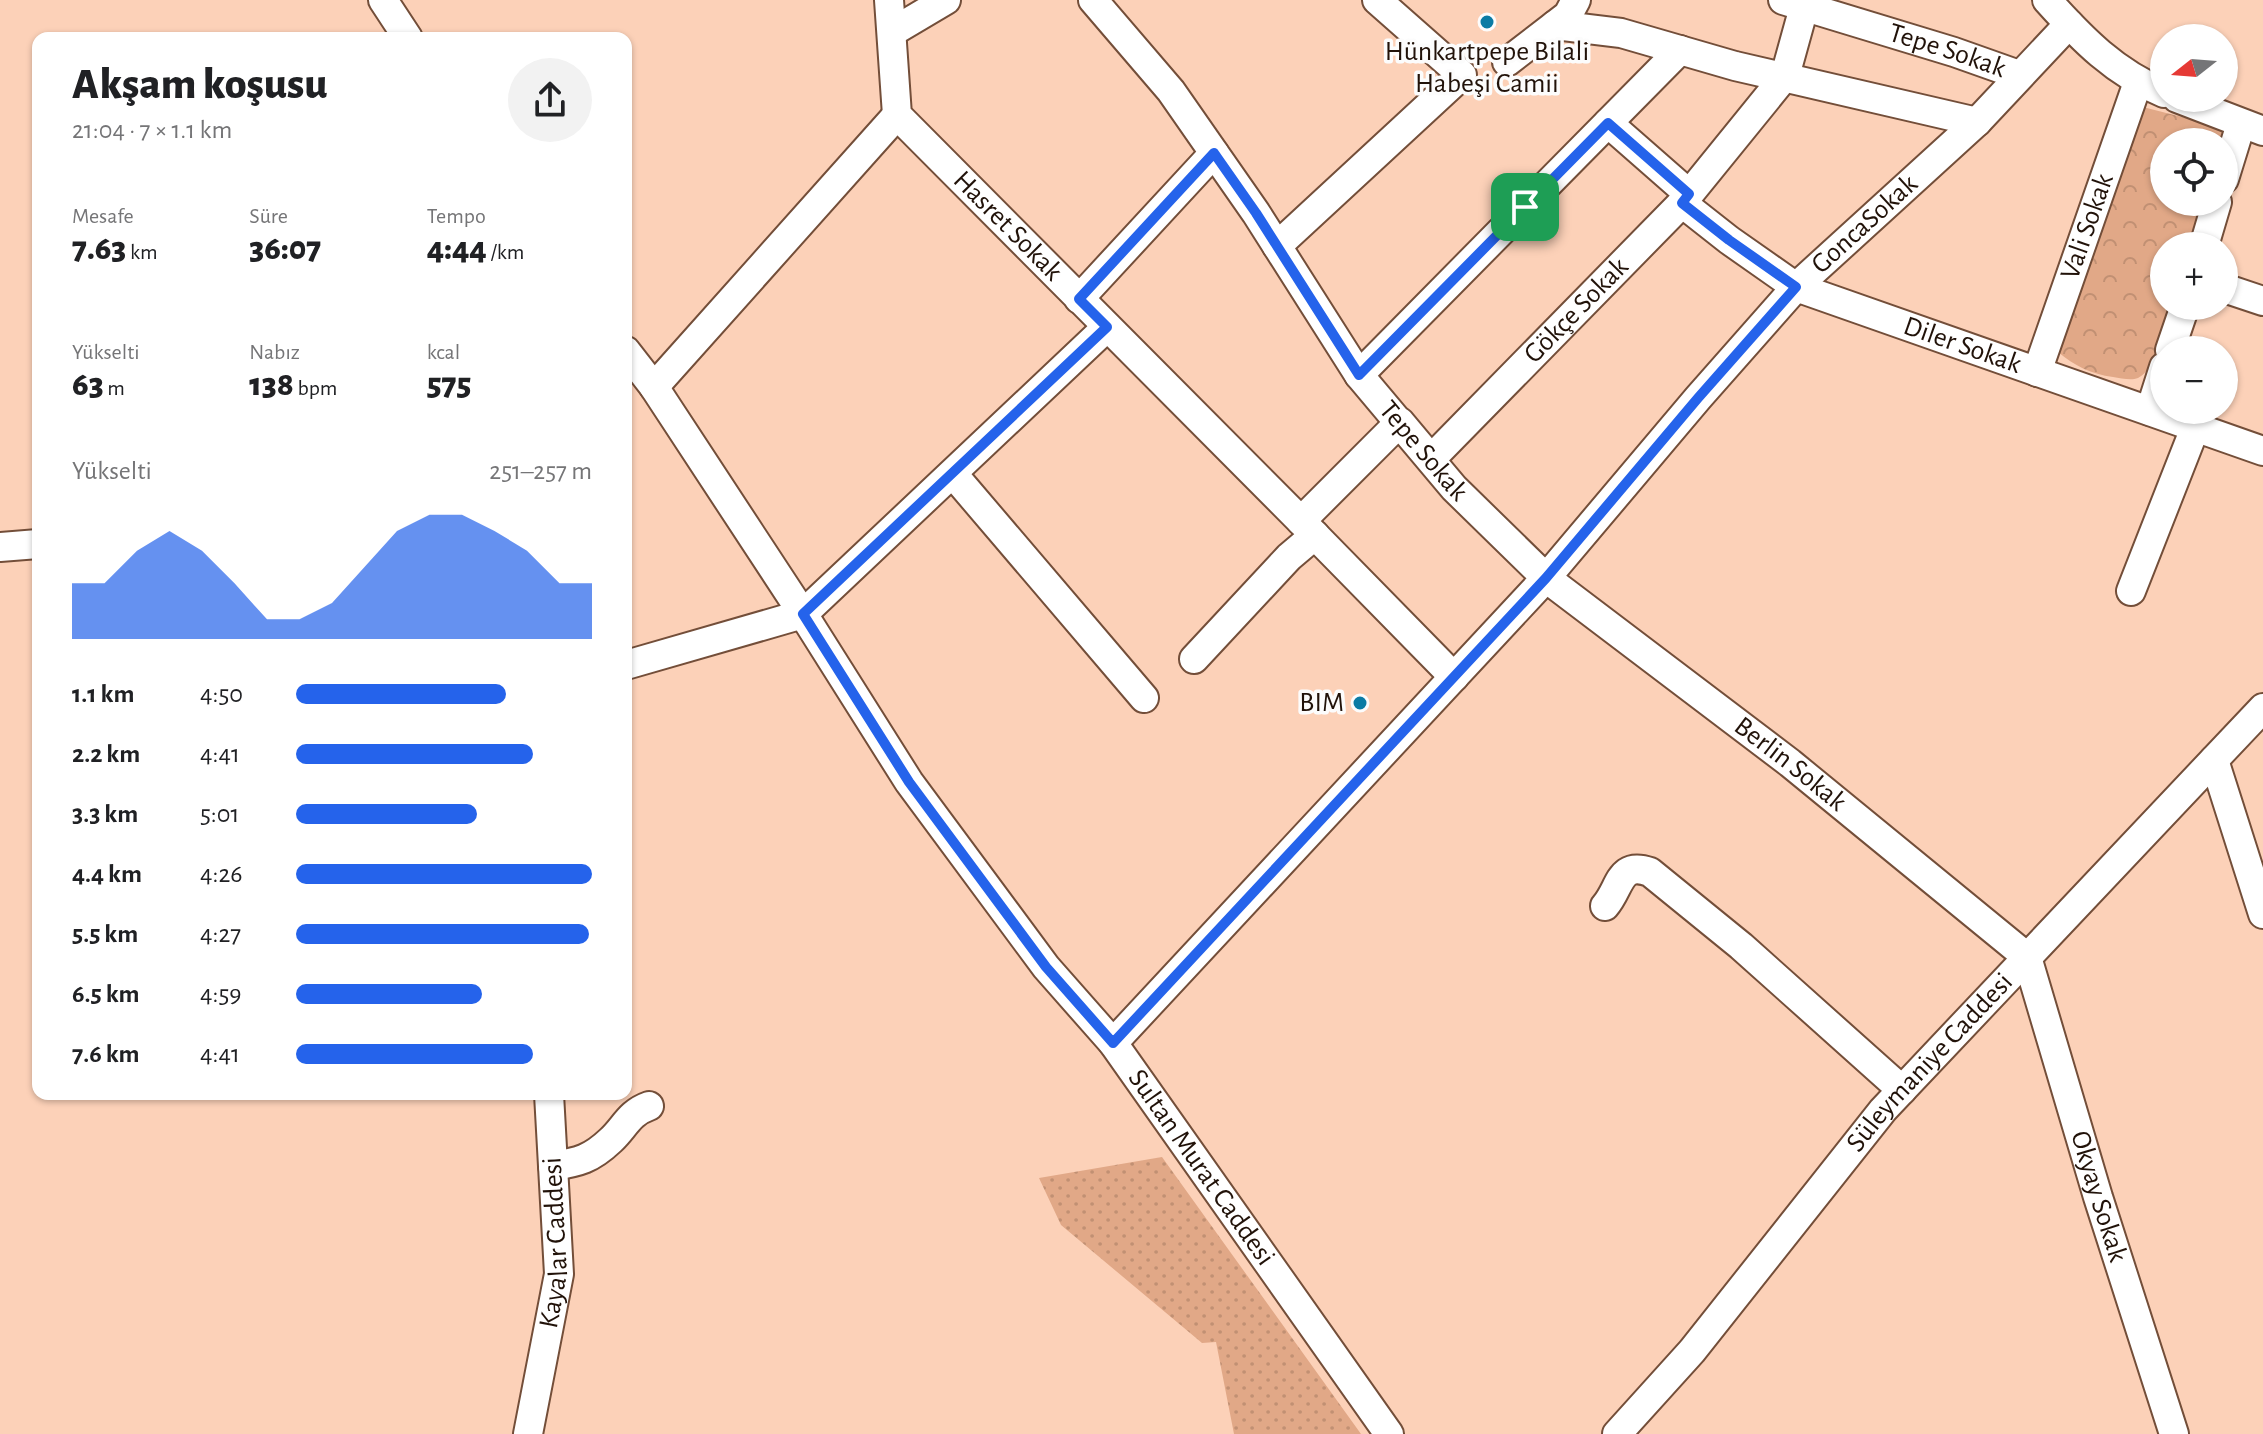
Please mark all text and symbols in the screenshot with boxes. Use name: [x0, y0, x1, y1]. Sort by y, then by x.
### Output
marker: Hünkartpepe Bilali Habeşi Camii: [1478, 13, 1496, 31]
street label: Tepe Sokak: [1886, 19, 2010, 83]
north arrow: [2150, 24, 2238, 112]
map controls: [2150, 24, 2238, 424]
place label: Hünkartpepe Bilali Habeşi Camii: [1385, 38, 1589, 98]
button: share: [508, 58, 592, 142]
text: Akşam koşusu: [72, 63, 327, 107]
text: 21:04 · 7 × 1.1 km: [72, 117, 232, 143]
button: locate: [2150, 128, 2238, 216]
street label: Hasret Sokak: [948, 166, 1068, 286]
street label: GoncaSokak: [1806, 169, 1923, 279]
street label: Vali Sokak: [2056, 170, 2119, 283]
pin: [1491, 173, 1559, 241]
icon: arrive: [1503, 185, 1547, 229]
text: Mesafe: [72, 205, 134, 227]
text: Süre: [249, 205, 288, 227]
text: Tempo: [427, 205, 486, 227]
text: 7.63: [72, 232, 126, 266]
text: 36:07: [249, 232, 321, 266]
text: 4:44: [427, 232, 487, 266]
button: +: [2150, 232, 2238, 320]
text: km: [126, 241, 158, 263]
text: /km: [487, 241, 524, 263]
street label: Gökçe Sokak: [1519, 253, 1634, 369]
street label: Diler Sokak: [1900, 312, 2025, 379]
button: −: [2150, 336, 2238, 424]
text: Yükselti: [72, 341, 140, 363]
text: Nabız: [249, 341, 300, 363]
text: kcal: [427, 341, 460, 363]
text: 63: [72, 368, 104, 402]
text: 138: [249, 368, 294, 402]
text: 575: [427, 368, 471, 402]
text: m: [104, 377, 125, 399]
text: bpm: [294, 377, 337, 399]
street label: Tepe Sokak: [1373, 396, 1473, 507]
text: Yükselti: [72, 458, 152, 484]
text: 251–257 m: [489, 458, 592, 484]
text: 1.1 km: [72, 681, 134, 707]
text: 4:50: [200, 681, 243, 707]
place label: BIM: [1299, 689, 1344, 717]
marker: BIM: [1351, 694, 1369, 712]
street label: Berlin Sokak: [1729, 712, 1852, 817]
text: 2.2 km: [72, 741, 140, 767]
text: 4:41: [200, 741, 240, 767]
text: 3.3 km: [72, 801, 138, 827]
text: 5:01: [200, 801, 240, 827]
text: 4.4 km: [72, 861, 142, 887]
text: 4:26: [200, 861, 243, 887]
text: 5.5 km: [72, 921, 138, 947]
text: 4:27: [200, 921, 241, 947]
street label: Süleymaniye Caddesi: [1842, 968, 2018, 1157]
text: 6.5 km: [72, 981, 140, 1007]
text: 4:59: [200, 981, 242, 1007]
text: 7.6 km: [72, 1041, 140, 1067]
text: 4:41: [200, 1041, 240, 1067]
street label: Sultan Murat Caddesi: [1123, 1065, 1280, 1271]
street label: Okyay Sokak: [2065, 1128, 2132, 1266]
street label: Kayalar Caddesi: [535, 1156, 573, 1331]

